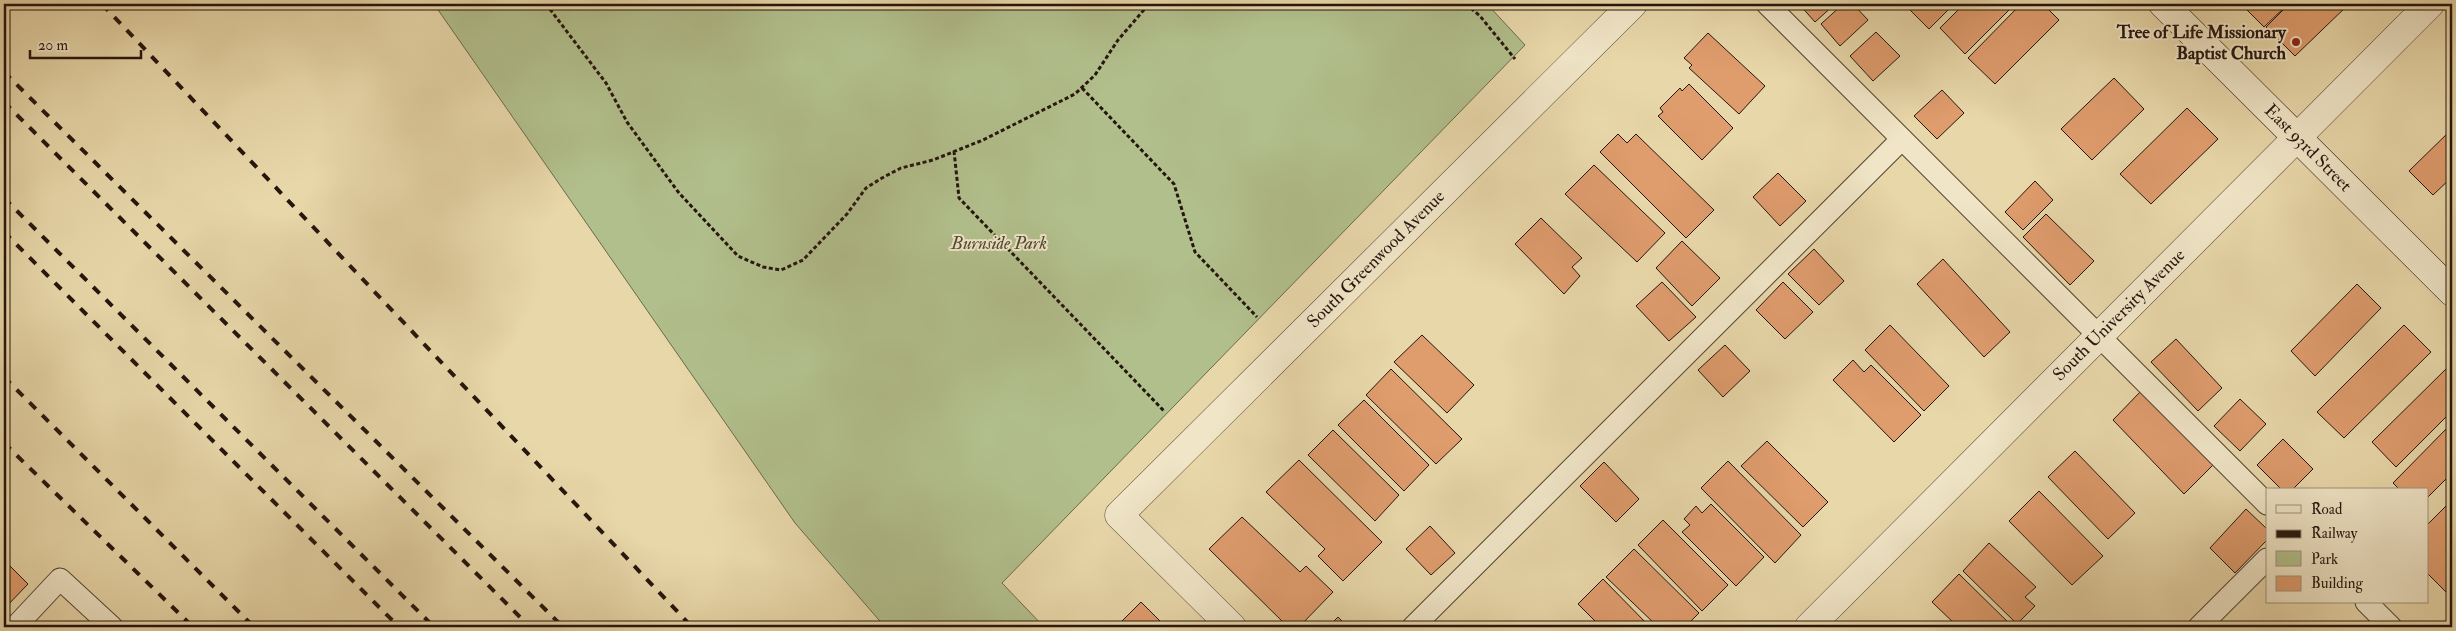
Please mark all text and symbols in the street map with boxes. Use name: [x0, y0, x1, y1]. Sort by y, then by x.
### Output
place label: Tree of Life Missionary Baptist Church: [2116, 21, 2287, 65]
scale bar: [30, 28, 141, 60]
text: 20 m: [38, 36, 68, 55]
marker: Tree of Life Missionary Baptist Church: [2290, 36, 2302, 48]
street label: East 93rd Street: [2259, 99, 2357, 197]
street label: South Greenwood Avenue: [1302, 185, 1450, 333]
park label: Burnside Park: [950, 232, 1047, 255]
street label: South University Avenue: [2048, 244, 2190, 386]
legend: [2266, 488, 2428, 604]
text: Road: [2311, 500, 2343, 519]
text: Railway: [2311, 524, 2358, 543]
text: Park: [2311, 550, 2338, 569]
text: Building: [2311, 574, 2363, 593]

